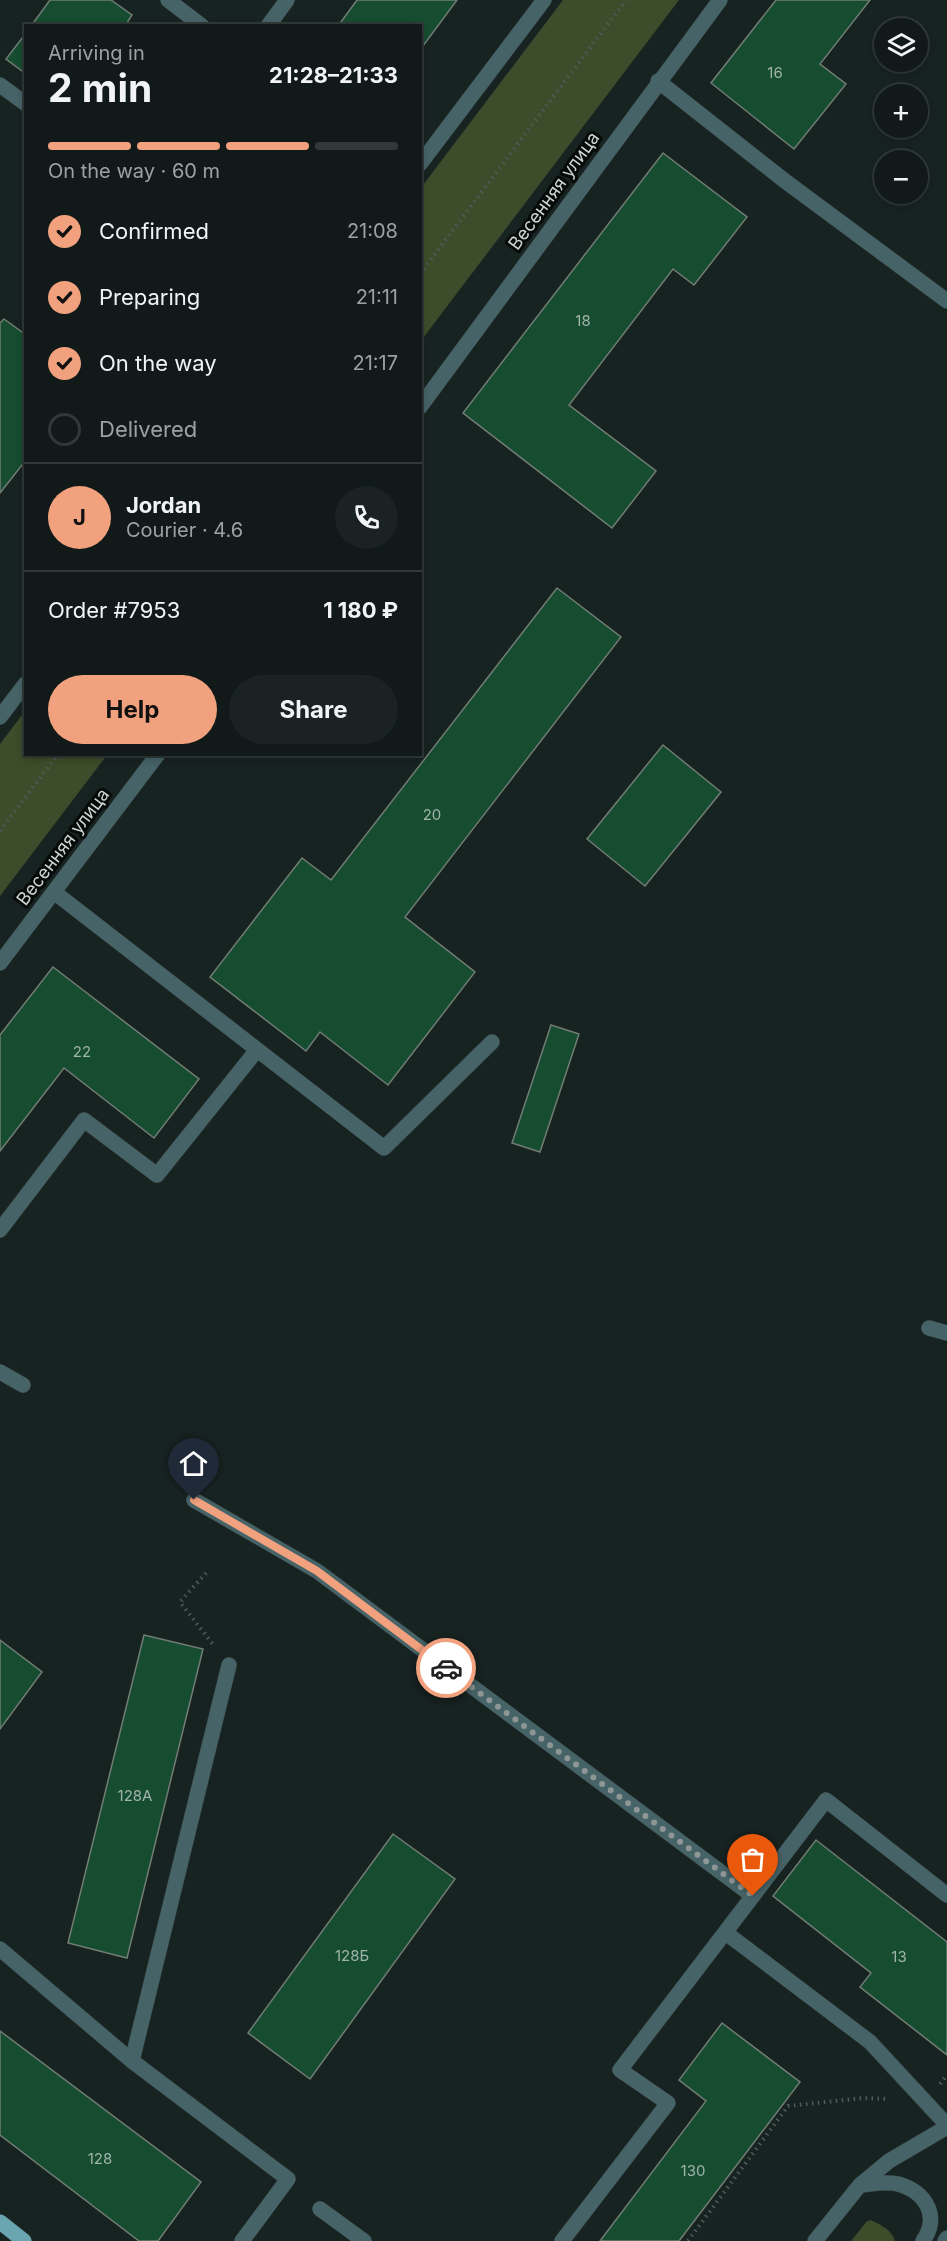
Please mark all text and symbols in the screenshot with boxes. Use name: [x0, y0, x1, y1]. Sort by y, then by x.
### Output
map controls: [874, 18, 928, 204]
button: layers: [874, 18, 928, 72]
text: Arriving in: [48, 41, 145, 65]
text: 21:28–21:33: [269, 62, 398, 88]
house number: 16: [767, 63, 783, 82]
text: 2 min: [48, 64, 152, 111]
button: +: [874, 84, 928, 138]
street label: Весенняя улица: [504, 128, 603, 254]
button: −: [874, 150, 928, 204]
text: On the way · 60 m: [48, 159, 220, 183]
icon: check: [48, 215, 81, 248]
text: Confirmed: [99, 218, 209, 244]
text: 21:08: [347, 219, 398, 243]
icon: check: [48, 281, 81, 314]
text: Preparing: [99, 284, 200, 310]
text: 21:11: [356, 285, 398, 309]
house number: 18: [575, 311, 591, 330]
icon: check: [48, 347, 81, 380]
text: On the way: [99, 350, 217, 376]
text: 21:17: [352, 351, 398, 375]
text: Delivered: [99, 416, 197, 442]
button: phone: [335, 486, 398, 549]
text: Jordan: [126, 492, 201, 518]
text: J: [73, 504, 86, 530]
text: Courier · 4.6: [126, 518, 243, 542]
text: Order #7953: [48, 597, 180, 623]
text: 1 180 ₽: [323, 597, 398, 623]
button: Help: [48, 675, 217, 744]
button: Share: [229, 675, 398, 744]
street label: Весенняя улица: [12, 784, 113, 909]
house number: 20: [423, 805, 441, 824]
house number: 22: [73, 1042, 91, 1061]
pin: [168, 1438, 219, 1500]
icon: home: [177, 1447, 210, 1480]
courier: [416, 1638, 476, 1698]
icon: car: [430, 1652, 463, 1685]
house number: 128А: [118, 1786, 152, 1805]
pin: [727, 1834, 778, 1896]
icon: bag: [736, 1843, 769, 1876]
house number: 128Б: [335, 1946, 369, 1965]
house number: 13: [891, 1947, 907, 1966]
house number: 128: [88, 2149, 112, 2168]
house number: 130: [681, 2161, 705, 2180]

